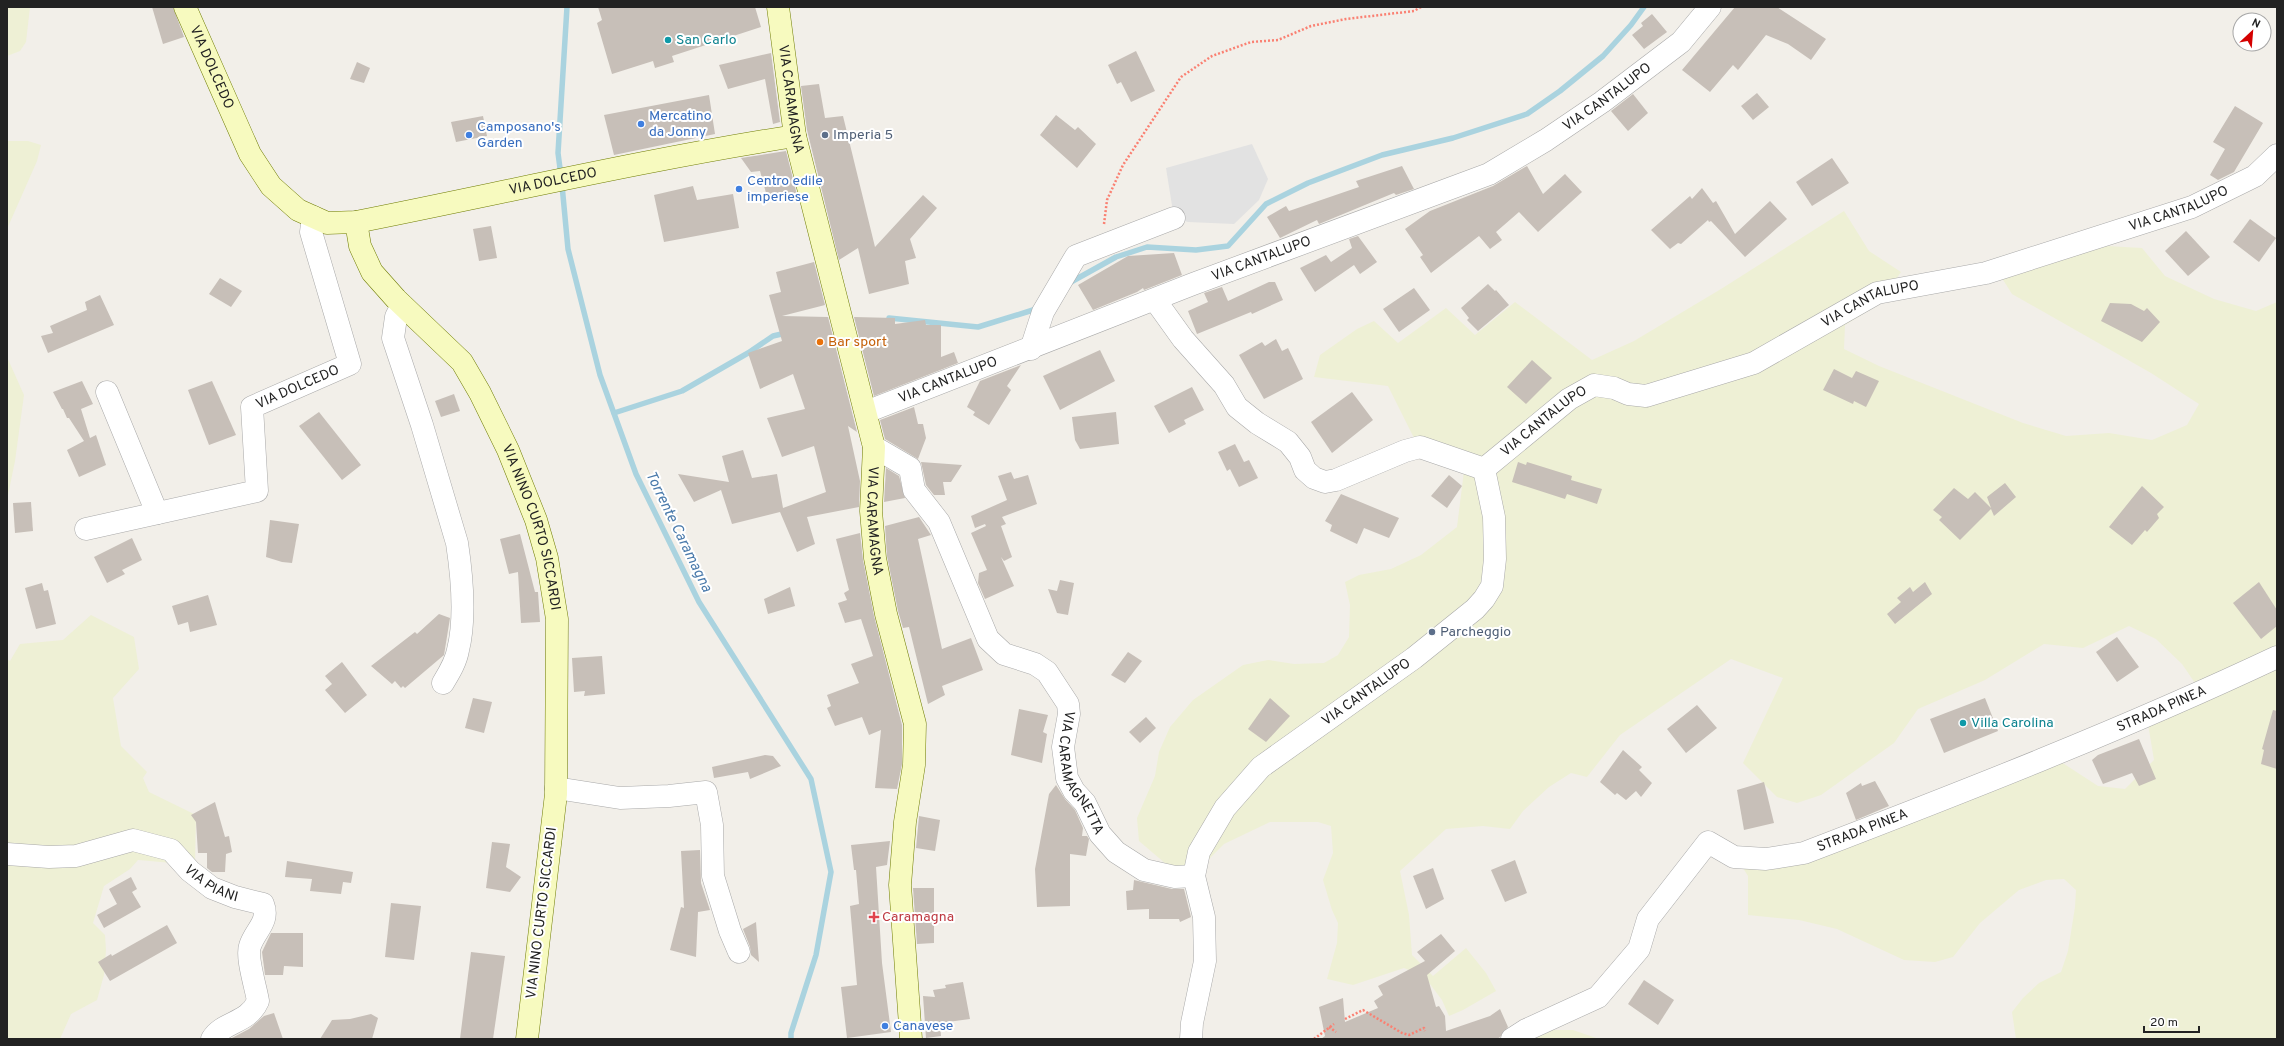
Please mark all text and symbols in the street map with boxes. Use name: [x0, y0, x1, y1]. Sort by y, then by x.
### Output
north arrow: [2232, 12, 2272, 52]
text: N: [2249, 16, 2263, 32]
street label: VIA DOLCEDO: [186, 23, 238, 112]
place label: San Carlo: [676, 32, 737, 49]
marker: San Carlo: [663, 35, 673, 45]
street label: VIA CARAMAGNA: [775, 44, 808, 155]
street label: VIA CANTALUPO: [1560, 59, 1655, 135]
place label: Mercatino da Jonny: [649, 108, 712, 141]
place label: Camposano's Garden: [477, 119, 561, 152]
marker: Mercatino da Jonny: [636, 119, 646, 129]
place label: Imperia 5: [833, 127, 893, 144]
marker: Camposano's Garden: [464, 130, 474, 140]
marker: Imperia 5: [820, 130, 830, 140]
street label: VIA DOLCEDO: [507, 164, 598, 199]
place label: Centro edile imperiese: [747, 173, 823, 206]
street label: VIA CANTALUPO: [2127, 182, 2231, 235]
marker: Centro edile imperiese: [734, 184, 744, 194]
street label: VIA CANTALUPO: [1209, 232, 1314, 285]
street label: VIA CANTALUPO: [1818, 277, 1920, 331]
place label: Bar sport: [828, 334, 887, 351]
marker: Bar sport: [815, 337, 825, 347]
street label: VIA CANTALUPO: [896, 353, 1000, 407]
street label: VIA DOLCEDO: [253, 361, 342, 413]
street label: VIA CANTALUPO: [1497, 382, 1590, 460]
street label: VIA NINO CURTO SICCARDI: [498, 442, 564, 612]
street label: VIA CARAMAGNA: [862, 466, 887, 577]
water label: Torrente Caramagna: [640, 468, 716, 596]
place label: Parcheggio: [1440, 624, 1511, 641]
marker: Parcheggio: [1427, 627, 1437, 637]
street label: VIA CANTALUPO: [1318, 655, 1414, 729]
street label: STRADA PINEA: [2114, 682, 2209, 736]
street label: VIA CARAMAGNETTA: [1054, 709, 1108, 837]
place label: Villa Carolina: [1971, 715, 2054, 732]
marker: Villa Carolina: [1958, 718, 1968, 728]
street label: STRADA PINEA: [1814, 805, 1910, 856]
street label: VIA NINO CURTO SICCARDI: [523, 826, 561, 1000]
street label: VIA PIANI: [180, 861, 240, 906]
place label: Caramagna: [882, 909, 954, 926]
marker: Caramagna: [869, 912, 879, 922]
scale bar: [2144, 1008, 2199, 1034]
text: 20 m: [2150, 1015, 2178, 1031]
place label: Canavese: [893, 1018, 953, 1035]
marker: Canavese: [880, 1021, 890, 1031]

